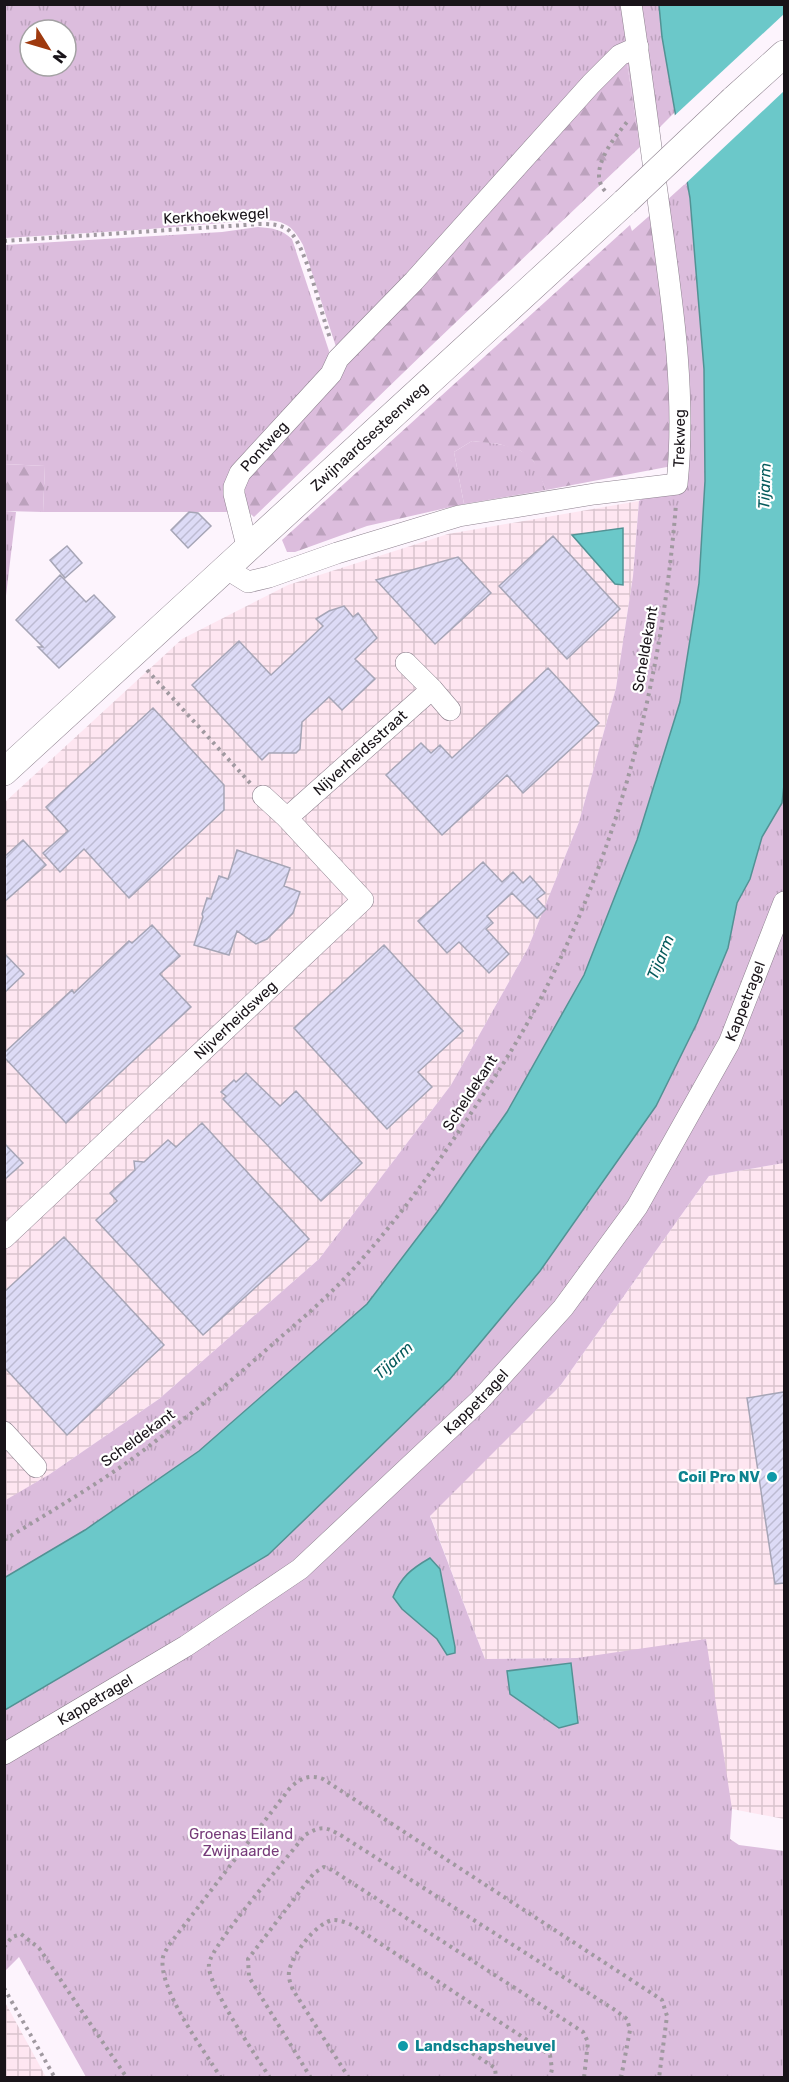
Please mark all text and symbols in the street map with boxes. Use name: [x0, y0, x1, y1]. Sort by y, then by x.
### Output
north arrow: [18, 18, 78, 78]
text: N: [49, 46, 71, 67]
street label: Kerkhoekwegel: [163, 204, 269, 228]
street label: Zwijnaardsesteenweg: [307, 378, 432, 495]
street label: Trekweg: [669, 409, 689, 468]
street label: Pontweg: [237, 417, 292, 475]
water label: Tijarm: [754, 462, 775, 510]
street label: Scheldekant: [629, 605, 661, 693]
street label: Nijverheidsstraat: [310, 706, 411, 799]
water label: Tijarm: [643, 932, 678, 982]
street label: Kappetragel: [722, 959, 769, 1044]
street label: Nijverheidsweg: [190, 977, 281, 1063]
street label: Scheldekant: [439, 1052, 501, 1134]
water label: Tijarm: [370, 1338, 417, 1383]
street label: Kappetragel: [440, 1366, 512, 1438]
street label: Scheldekant: [98, 1405, 179, 1471]
place label: Coil Pro NV: [678, 1468, 761, 1486]
marker: Coil Pro NV: [765, 1470, 779, 1484]
street label: Kappetragel: [54, 1671, 136, 1729]
park label: Groenas Eiland Zwijnaarde: [189, 1825, 293, 1860]
place label: Landschapsheuvel: [415, 2037, 556, 2055]
marker: Landschapsheuvel: [396, 2039, 410, 2053]

